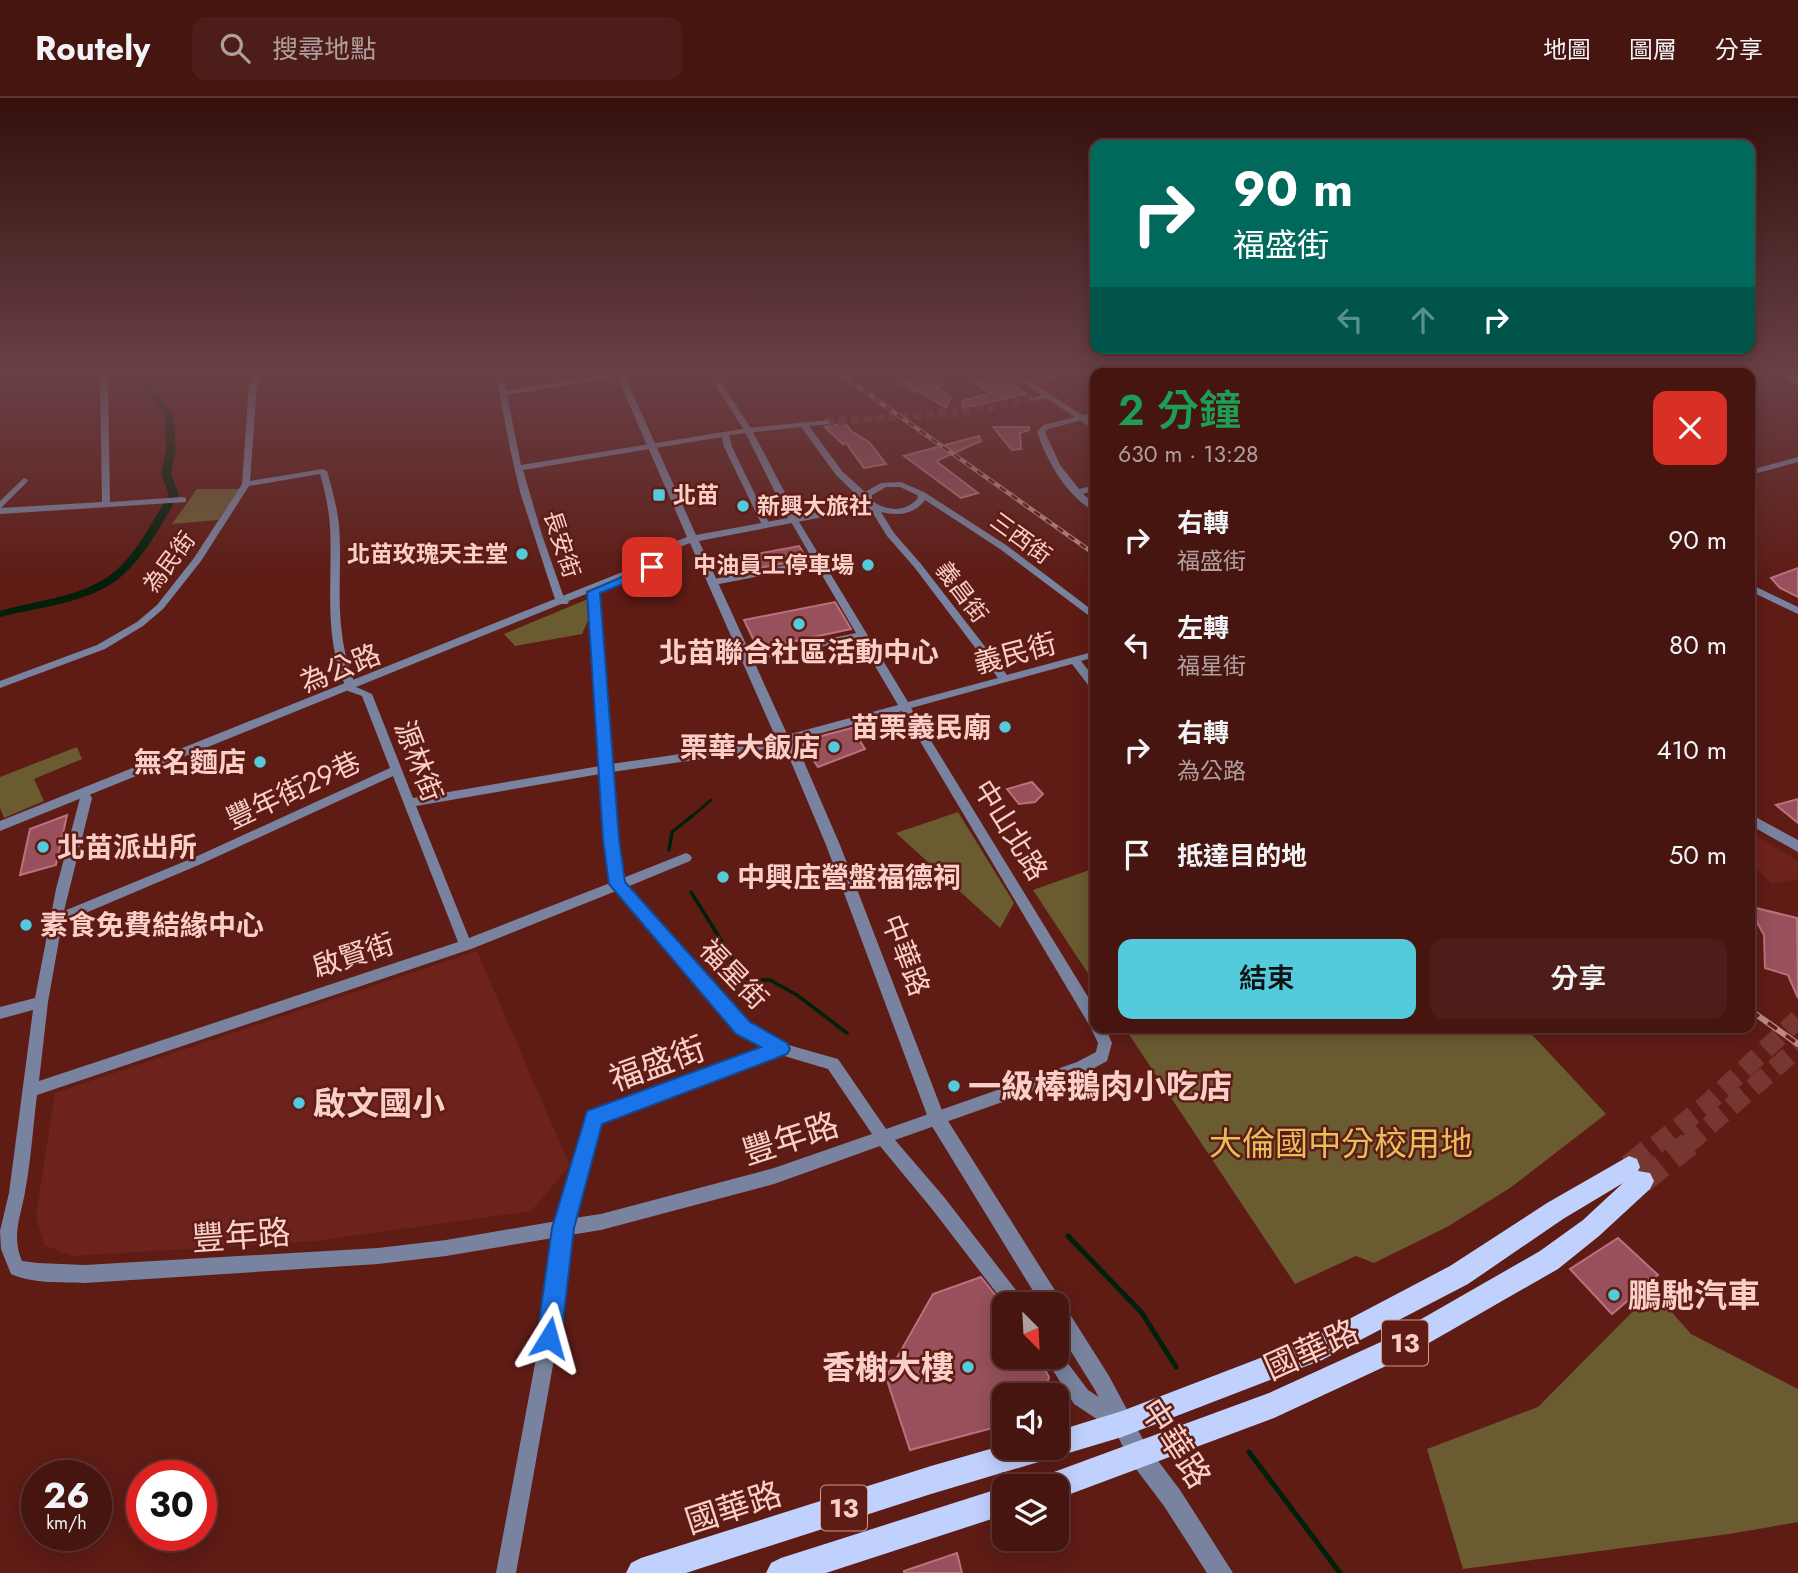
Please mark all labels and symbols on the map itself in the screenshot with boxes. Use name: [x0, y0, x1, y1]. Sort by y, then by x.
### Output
place label: 北苗: [673, 478, 719, 512]
marker: 北苗: [651, 487, 667, 503]
place label: 新興大旅社: [757, 489, 872, 523]
marker: 新興大旅社: [735, 498, 751, 514]
street label: 三西街: [983, 504, 1059, 572]
street label: 長安街: [535, 506, 589, 582]
street label: 為民街: [135, 524, 203, 600]
place label: 北苗玫瑰天主堂: [347, 537, 508, 571]
pin: [622, 537, 682, 597]
marker: 北苗玫瑰天主堂: [514, 546, 530, 562]
place label: 中油員工停車場: [693, 548, 854, 582]
street label: 義昌街: [928, 554, 996, 630]
marker: 中油員工停車場: [860, 557, 876, 573]
marker: 北苗聯合社區活動中心: [791, 616, 807, 632]
street label: 義民街: [969, 623, 1061, 684]
place label: 北苗聯合社區活動中心: [659, 632, 939, 673]
street label: 為公路: [294, 634, 387, 703]
place label: 苗栗義民廟: [851, 707, 991, 748]
street label: 源林街: [384, 715, 453, 808]
marker: 苗栗義民廟: [997, 719, 1013, 735]
place label: 栗華大飯店: [680, 727, 820, 768]
marker: 栗華大飯店: [826, 739, 842, 755]
street label: 豐年街29巷: [219, 741, 367, 839]
place label: 無名麵店: [134, 742, 246, 783]
marker: 無名麵店: [252, 754, 268, 770]
street label: 中山北路: [964, 772, 1058, 889]
place label: 北苗派出所: [57, 827, 197, 868]
marker: 北苗派出所: [35, 839, 51, 855]
place label: 中興庒營盤福德祠: [737, 857, 961, 898]
marker: 中興庒營盤福德祠: [715, 869, 731, 885]
place label: 素食免費結緣中心: [40, 905, 264, 946]
street label: 中華路: [871, 909, 940, 1002]
marker: 素食免費結緣中心: [18, 917, 34, 933]
street label: 啟賢街: [307, 923, 399, 988]
street label: 福星街: [690, 930, 778, 1019]
street label: 福盛街: [603, 1024, 712, 1102]
place label: 一級棒鵝肉小吃店: [968, 1063, 1232, 1110]
marker: 一級棒鵝肉小吃店: [946, 1078, 962, 1094]
place label: 啟文國小: [313, 1080, 445, 1127]
marker: 啟文國小: [291, 1095, 307, 1111]
street label: 豐年路: [736, 1101, 844, 1176]
park label: 大倫國中分校用地: [1209, 1120, 1473, 1167]
street label: 豐年路: [190, 1209, 292, 1262]
place label: 鵬馳汽車: [1628, 1272, 1760, 1319]
marker: 鵬馳汽車: [1606, 1287, 1622, 1303]
north arrow: [992, 1292, 1069, 1368]
position arrow: [512, 1301, 586, 1375]
street label: 國華路: [1256, 1308, 1366, 1391]
road number: 13: [1382, 1320, 1428, 1366]
place label: 香榭大樓: [822, 1344, 954, 1391]
marker: 香榭大樓: [960, 1359, 976, 1375]
street label: 中華路: [1129, 1389, 1222, 1498]
speed limit sign: 30: [126, 1460, 217, 1551]
street label: 國華路: [679, 1470, 787, 1545]
road number: 13: [821, 1485, 867, 1530]

